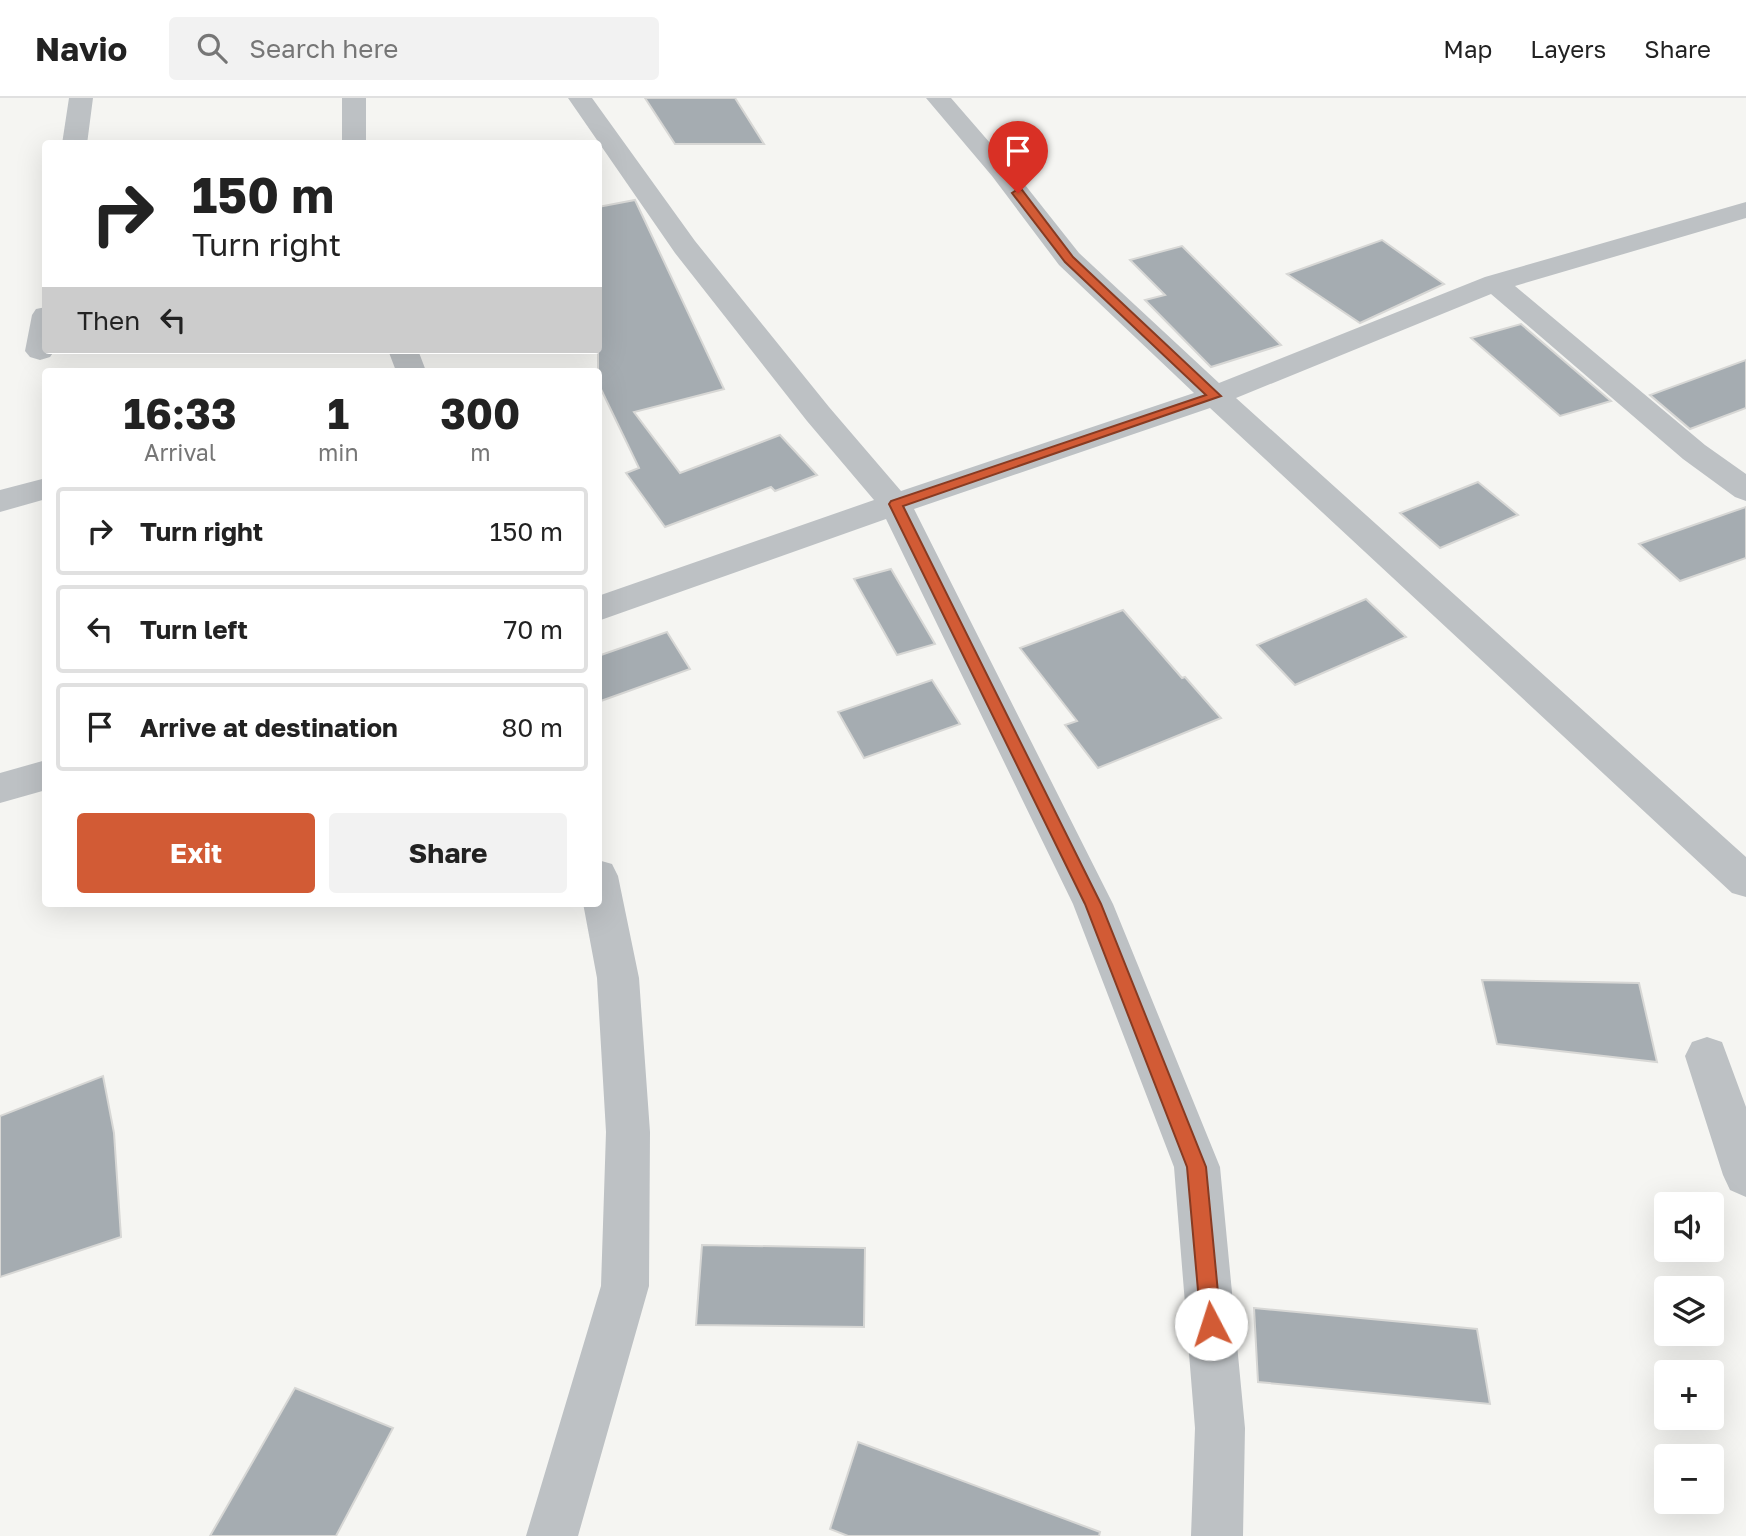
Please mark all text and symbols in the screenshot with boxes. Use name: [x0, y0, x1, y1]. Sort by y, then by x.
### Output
search box: [169, 17, 659, 80]
text: Navio: [35, 29, 127, 68]
icon: search: [193, 29, 231, 67]
text: Search here: [249, 33, 398, 64]
text: Map: [1443, 34, 1492, 63]
text: Layers: [1530, 34, 1606, 63]
text: Share: [1644, 34, 1711, 63]
pin: [988, 121, 1048, 193]
icon: arrive: [999, 132, 1037, 170]
text: 150 m: [192, 165, 334, 224]
icon: right: [77, 168, 168, 259]
text: Turn right: [192, 225, 341, 263]
icon: left: [154, 301, 192, 339]
text: Then: [77, 305, 140, 336]
text: 16:33: [124, 388, 237, 438]
text: 1: [328, 388, 349, 438]
text: 300: [440, 388, 520, 438]
text: Arrival: [144, 438, 216, 466]
text: min: [318, 438, 359, 466]
text: m: [470, 438, 491, 466]
icon: right: [81, 512, 119, 550]
text: Turn right: [140, 516, 263, 547]
text: 150 m: [490, 516, 563, 547]
icon: left: [81, 610, 119, 648]
text: Turn left: [140, 614, 248, 645]
text: 70 m: [504, 614, 563, 645]
icon: arrive: [81, 708, 119, 746]
text: Arrive at destination: [140, 712, 398, 743]
text: 80 m: [502, 712, 563, 743]
button: Exit: [77, 813, 315, 893]
button: Share: [329, 813, 567, 893]
map controls: [1654, 1192, 1724, 1514]
button: sound: [1654, 1192, 1724, 1262]
button: layers: [1654, 1276, 1724, 1346]
position arrow: [1174, 1287, 1248, 1361]
button: +: [1654, 1360, 1724, 1430]
button: −: [1654, 1444, 1724, 1514]

